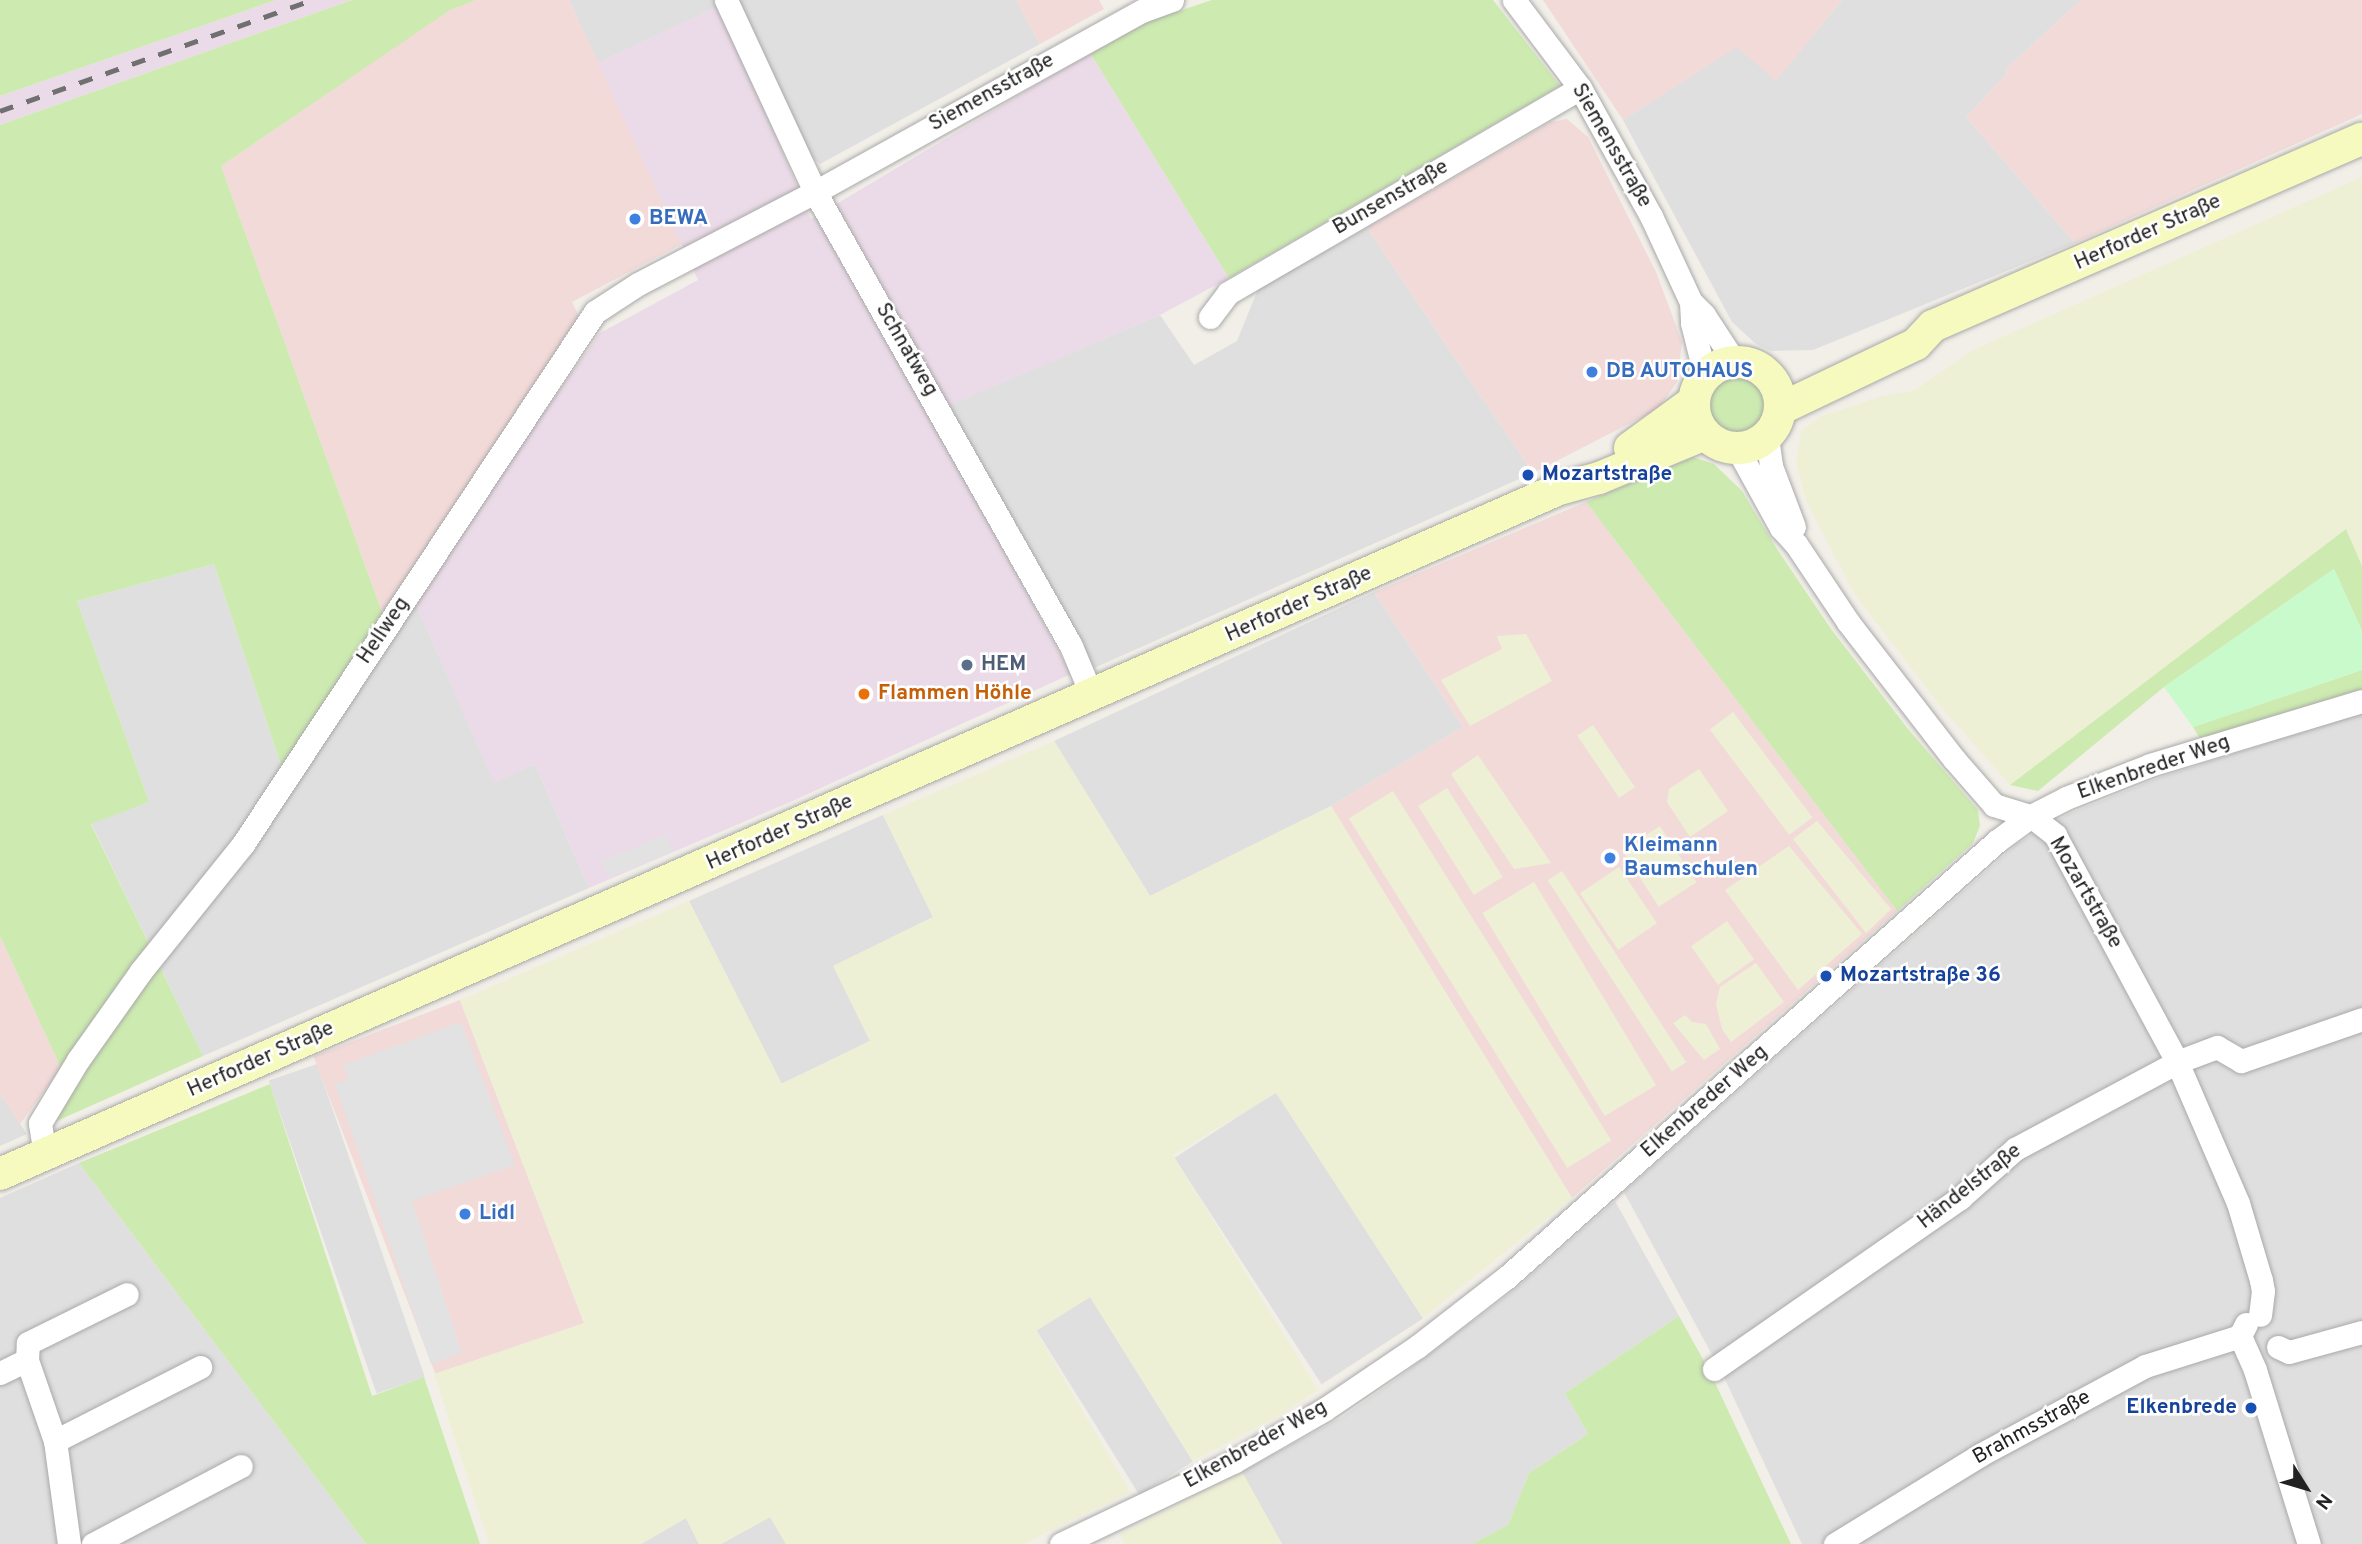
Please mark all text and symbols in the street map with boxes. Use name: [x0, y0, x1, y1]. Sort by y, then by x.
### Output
street label: Siemensstraße: [925, 48, 1059, 138]
street label: Siemensstraße: [1565, 79, 1657, 213]
street label: Bunsenstraße: [1329, 155, 1453, 241]
street label: Herforder Straße: [2071, 189, 2225, 277]
place label: BEWA: [649, 206, 708, 232]
marker: BEWA: [627, 211, 643, 227]
street label: Schnatweg: [869, 299, 943, 401]
place label: DB AUTOHAUS: [1606, 359, 1754, 385]
marker: DB AUTOHAUS: [1584, 364, 1600, 380]
place label: Mozartstraße: [1542, 462, 1672, 488]
marker: Mozartstraße: [1520, 467, 1536, 483]
street label: Herforder Straße: [1222, 561, 1376, 649]
street label: Hellweg: [352, 593, 416, 669]
place label: HEM: [981, 652, 1026, 678]
marker: HEM: [959, 657, 975, 673]
place label: Flammen Höhle: [878, 681, 1032, 707]
marker: Flammen Höhle: [856, 686, 872, 702]
street label: Elkenbreder Weg: [2074, 730, 2234, 806]
street label: Herforder Straße: [703, 789, 857, 877]
place label: Kleimann Baumschulen: [1624, 833, 1758, 883]
street label: Mozartstraße: [2043, 833, 2127, 953]
marker: Kleimann Baumschulen: [1602, 850, 1618, 866]
place label: Mozartstraße 36: [1840, 963, 2001, 989]
marker: Mozartstraße 36: [1818, 968, 1834, 984]
street label: Herforder Straße: [184, 1016, 338, 1104]
street label: Elkenbreder Weg: [1636, 1040, 1774, 1164]
street label: Händelstraße: [1913, 1139, 2027, 1235]
place label: Lidl: [479, 1201, 515, 1227]
marker: Lidl: [457, 1206, 473, 1222]
street label: Brahmsstraße: [1969, 1385, 2095, 1471]
street label: Elkenbreder Weg: [1180, 1395, 1332, 1495]
place label: Elkenbrede: [2126, 1395, 2237, 1421]
marker: Elkenbrede: [2243, 1400, 2259, 1416]
north arrow: [2271, 1453, 2341, 1523]
text: N: [2309, 1488, 2336, 1513]

